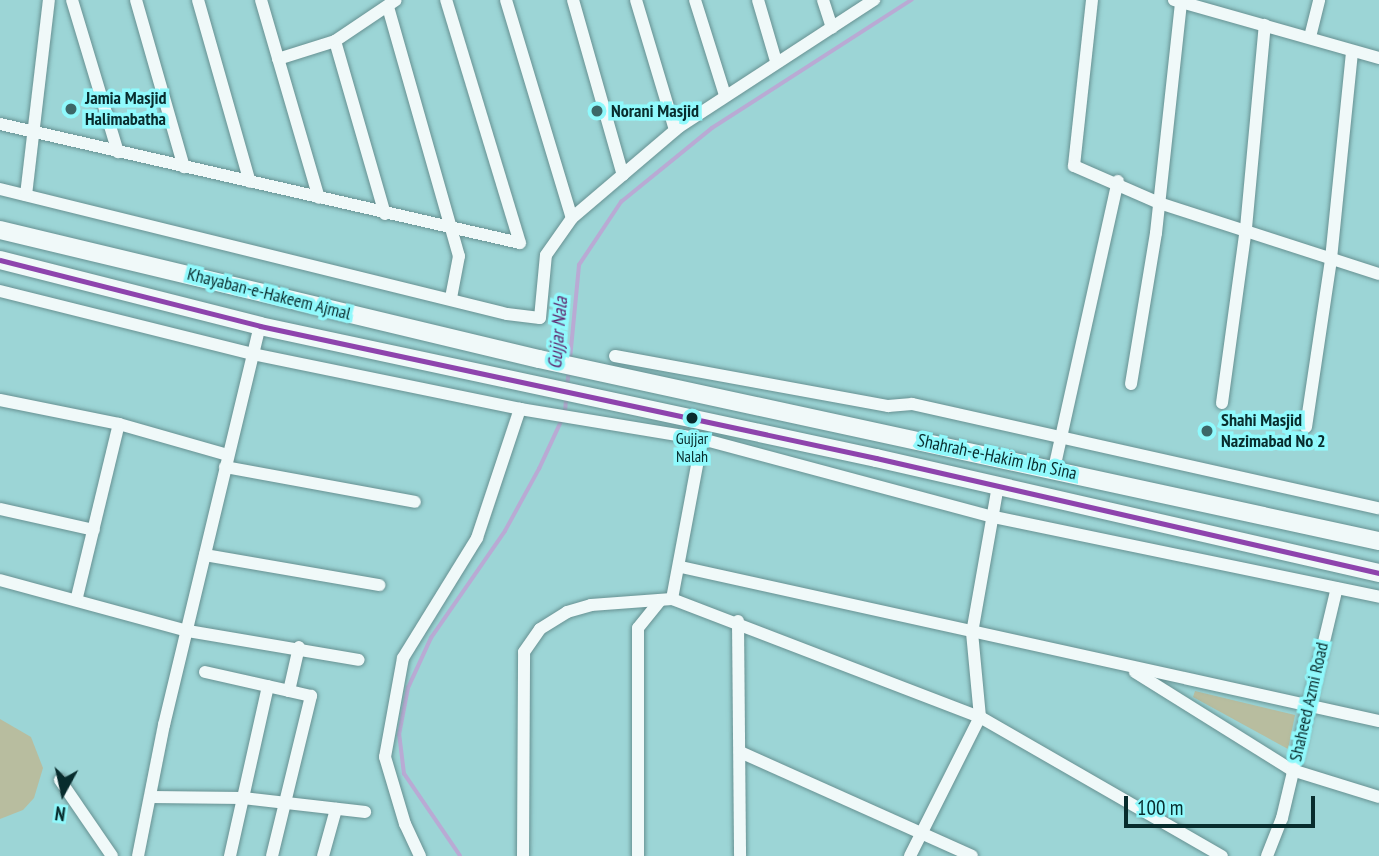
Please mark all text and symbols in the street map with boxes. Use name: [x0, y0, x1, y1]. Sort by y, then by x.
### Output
place label: Jamia Masjid Halimabatha: [85, 88, 167, 130]
place label: Norani Masjid: [611, 100, 699, 122]
marker: Jamia Masjid Halimabatha: [63, 101, 79, 117]
marker: Norani Masjid: [589, 103, 605, 119]
street label: Khayaban-e-Hakeem Ajmal: [185, 263, 353, 325]
water label: Gujjar Nala: [543, 296, 573, 370]
place label: Shahi Masjid Nazimabad No 2: [1221, 410, 1326, 452]
marker: Gujjar Nalah: [685, 411, 699, 425]
marker: Shahi Masjid Nazimabad No 2: [1199, 423, 1215, 439]
place label: Gujjar Nalah: [676, 428, 708, 466]
street label: Shahrah-e-Hakim Ibn Sina: [915, 430, 1079, 484]
street label: Shaheed Azmi Road: [1285, 640, 1333, 764]
north arrow: [28, 758, 98, 828]
scale bar: [1127, 782, 1318, 826]
text: 100 m: [1137, 794, 1183, 821]
text: N: [53, 801, 67, 826]

